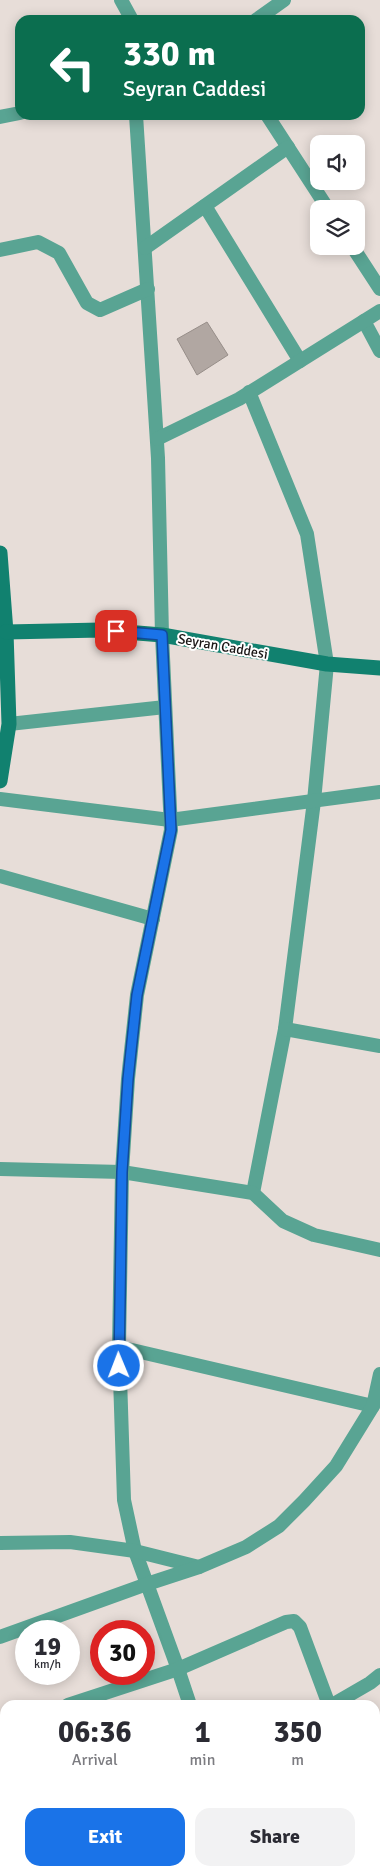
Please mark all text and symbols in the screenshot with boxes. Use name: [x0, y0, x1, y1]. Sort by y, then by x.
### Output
text: 330 m: [123, 32, 216, 75]
icon: left: [40, 35, 105, 100]
text: Seyran Caddesi: [123, 75, 266, 102]
map controls: [310, 135, 365, 255]
button: sound: [310, 135, 365, 190]
button: layers: [310, 200, 365, 255]
pin: [95, 610, 137, 652]
icon: arrive: [102, 617, 130, 645]
street label: Seyran Caddesi: [177, 630, 269, 663]
position arrow: [92, 1339, 144, 1391]
speed limit sign: 30: [90, 1620, 155, 1685]
text: 19: [34, 1631, 61, 1662]
text: km/h: [34, 1657, 61, 1672]
text: 06:36: [58, 1714, 132, 1751]
text: 1: [194, 1714, 211, 1751]
text: 350: [273, 1714, 322, 1751]
text: Arrival: [72, 1750, 118, 1770]
text: min: [190, 1750, 215, 1770]
text: m: [291, 1750, 304, 1770]
button: Exit: [25, 1808, 185, 1866]
button: Share: [195, 1808, 355, 1866]

